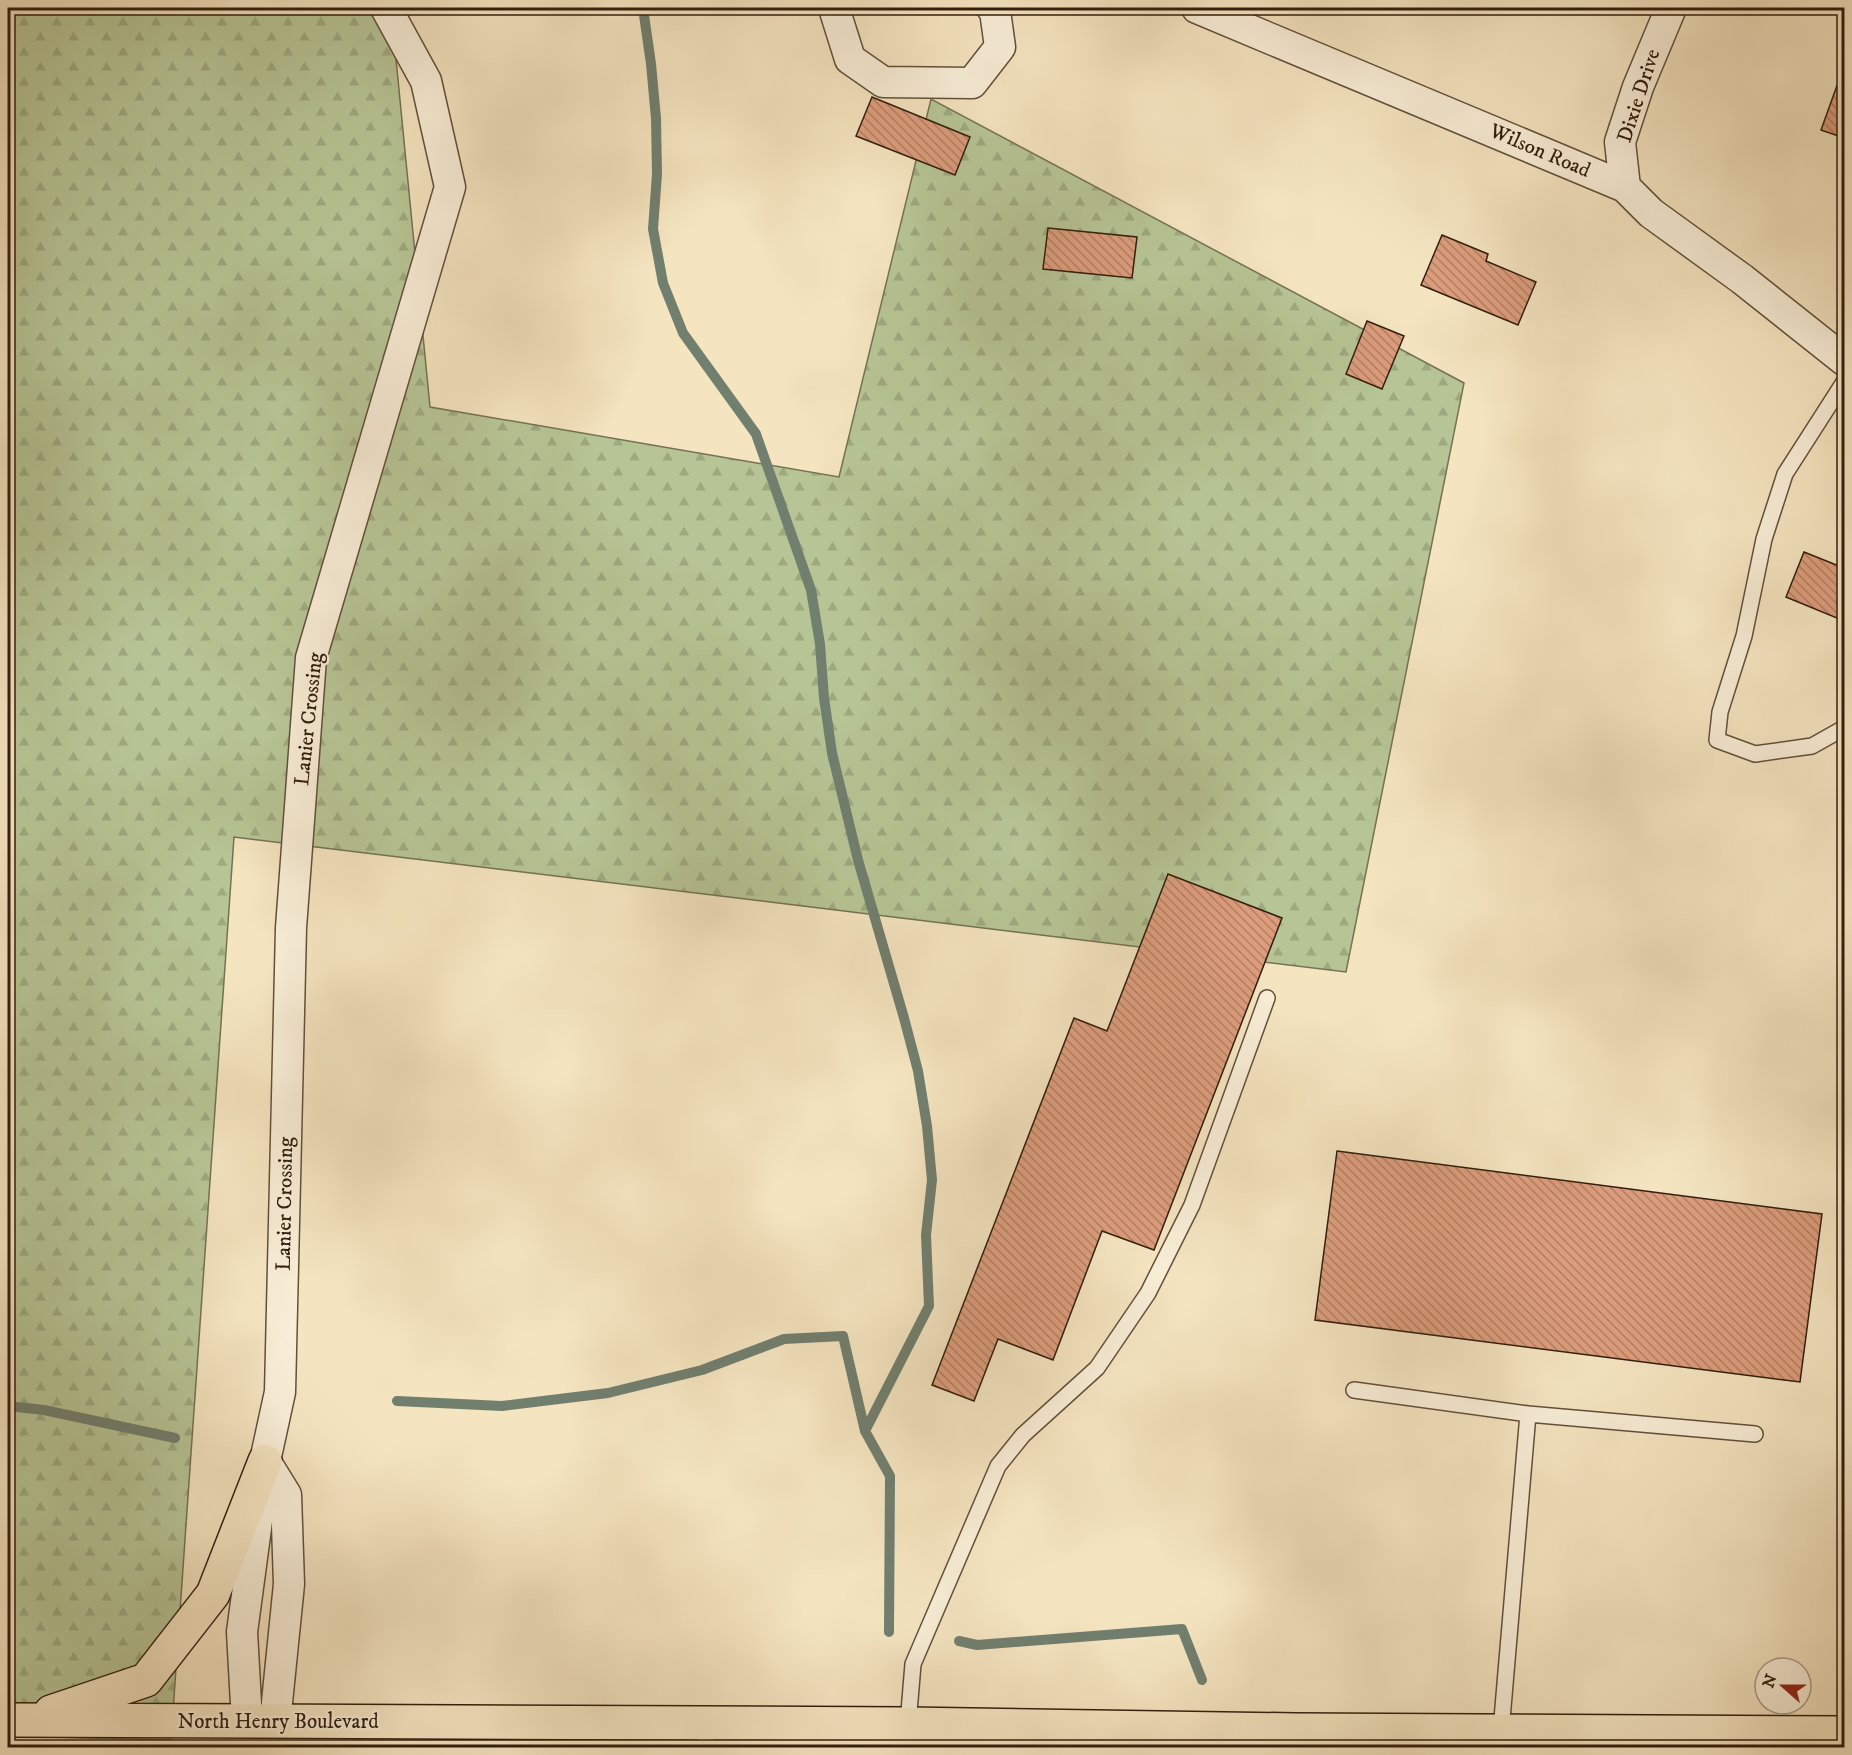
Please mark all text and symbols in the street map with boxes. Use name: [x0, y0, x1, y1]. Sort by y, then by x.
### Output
street label: Dixie Drive: [1612, 46, 1666, 146]
street label: Wilson Road: [1485, 118, 1595, 184]
street label: Lanier Crossing: [289, 650, 329, 787]
street label: Lanier Crossing: [271, 1136, 299, 1271]
north arrow: [1753, 1656, 1813, 1716]
text: N: [1758, 1671, 1782, 1691]
street label: North Henry Boulevard: [177, 1709, 379, 1735]

